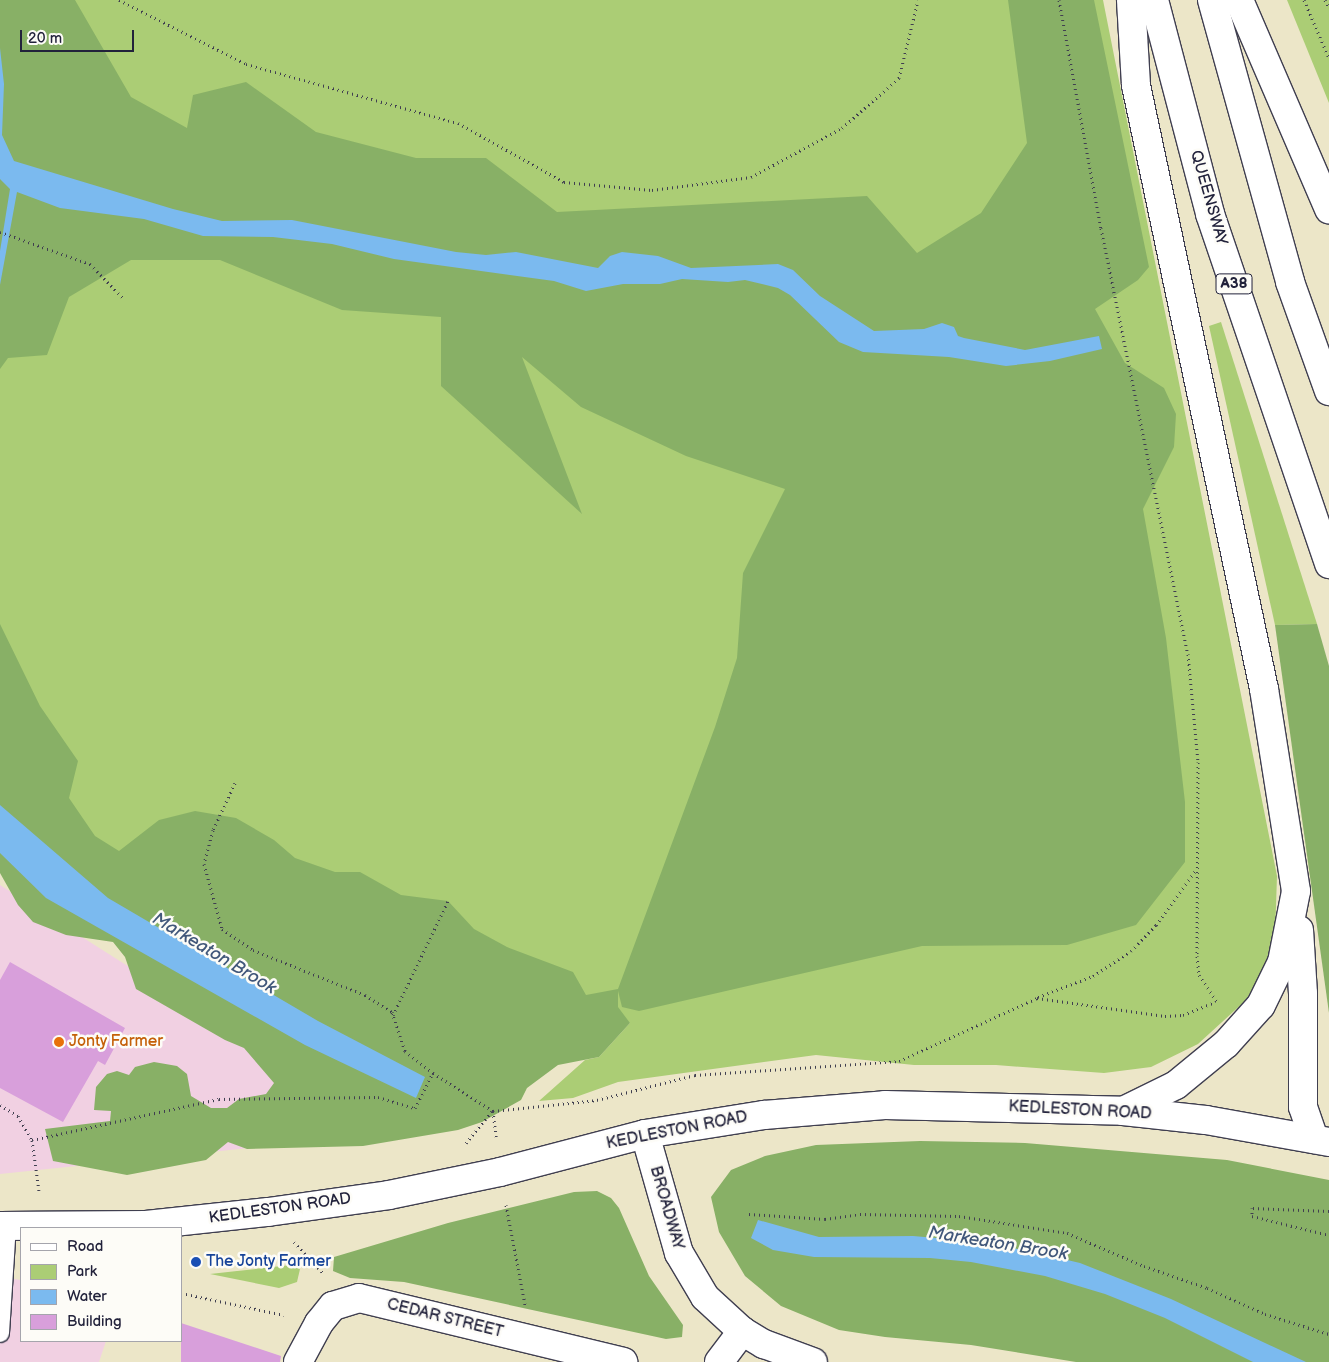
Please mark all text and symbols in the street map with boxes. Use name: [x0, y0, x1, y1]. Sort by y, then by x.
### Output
scale bar: [22, 20, 136, 52]
text: 20 m: [28, 29, 62, 48]
street label: QUEENSWAY: [1185, 148, 1231, 248]
road number: A38: [1215, 272, 1253, 296]
water label: Markeaton Brook: [148, 909, 280, 999]
place label: Jonty Farmer: [69, 1032, 164, 1052]
marker: Jonty Farmer: [53, 1036, 65, 1048]
street label: KEDLESTON ROAD: [1008, 1098, 1152, 1124]
street label: KEDLESTON ROAD: [605, 1108, 749, 1154]
street label: BROADWAY: [645, 1164, 687, 1252]
street label: KEDLESTON ROAD: [208, 1190, 352, 1228]
water label: Markeaton Brook: [927, 1222, 1069, 1266]
legend: [20, 1227, 182, 1342]
text: Road: [67, 1237, 103, 1256]
place label: The Jonty Farmer: [206, 1252, 333, 1272]
marker: The Jonty Farmer: [190, 1256, 202, 1268]
text: Park: [67, 1262, 97, 1281]
text: Water: [67, 1287, 107, 1306]
street label: CEDAR STREET: [385, 1295, 505, 1343]
text: Building: [67, 1312, 122, 1331]

